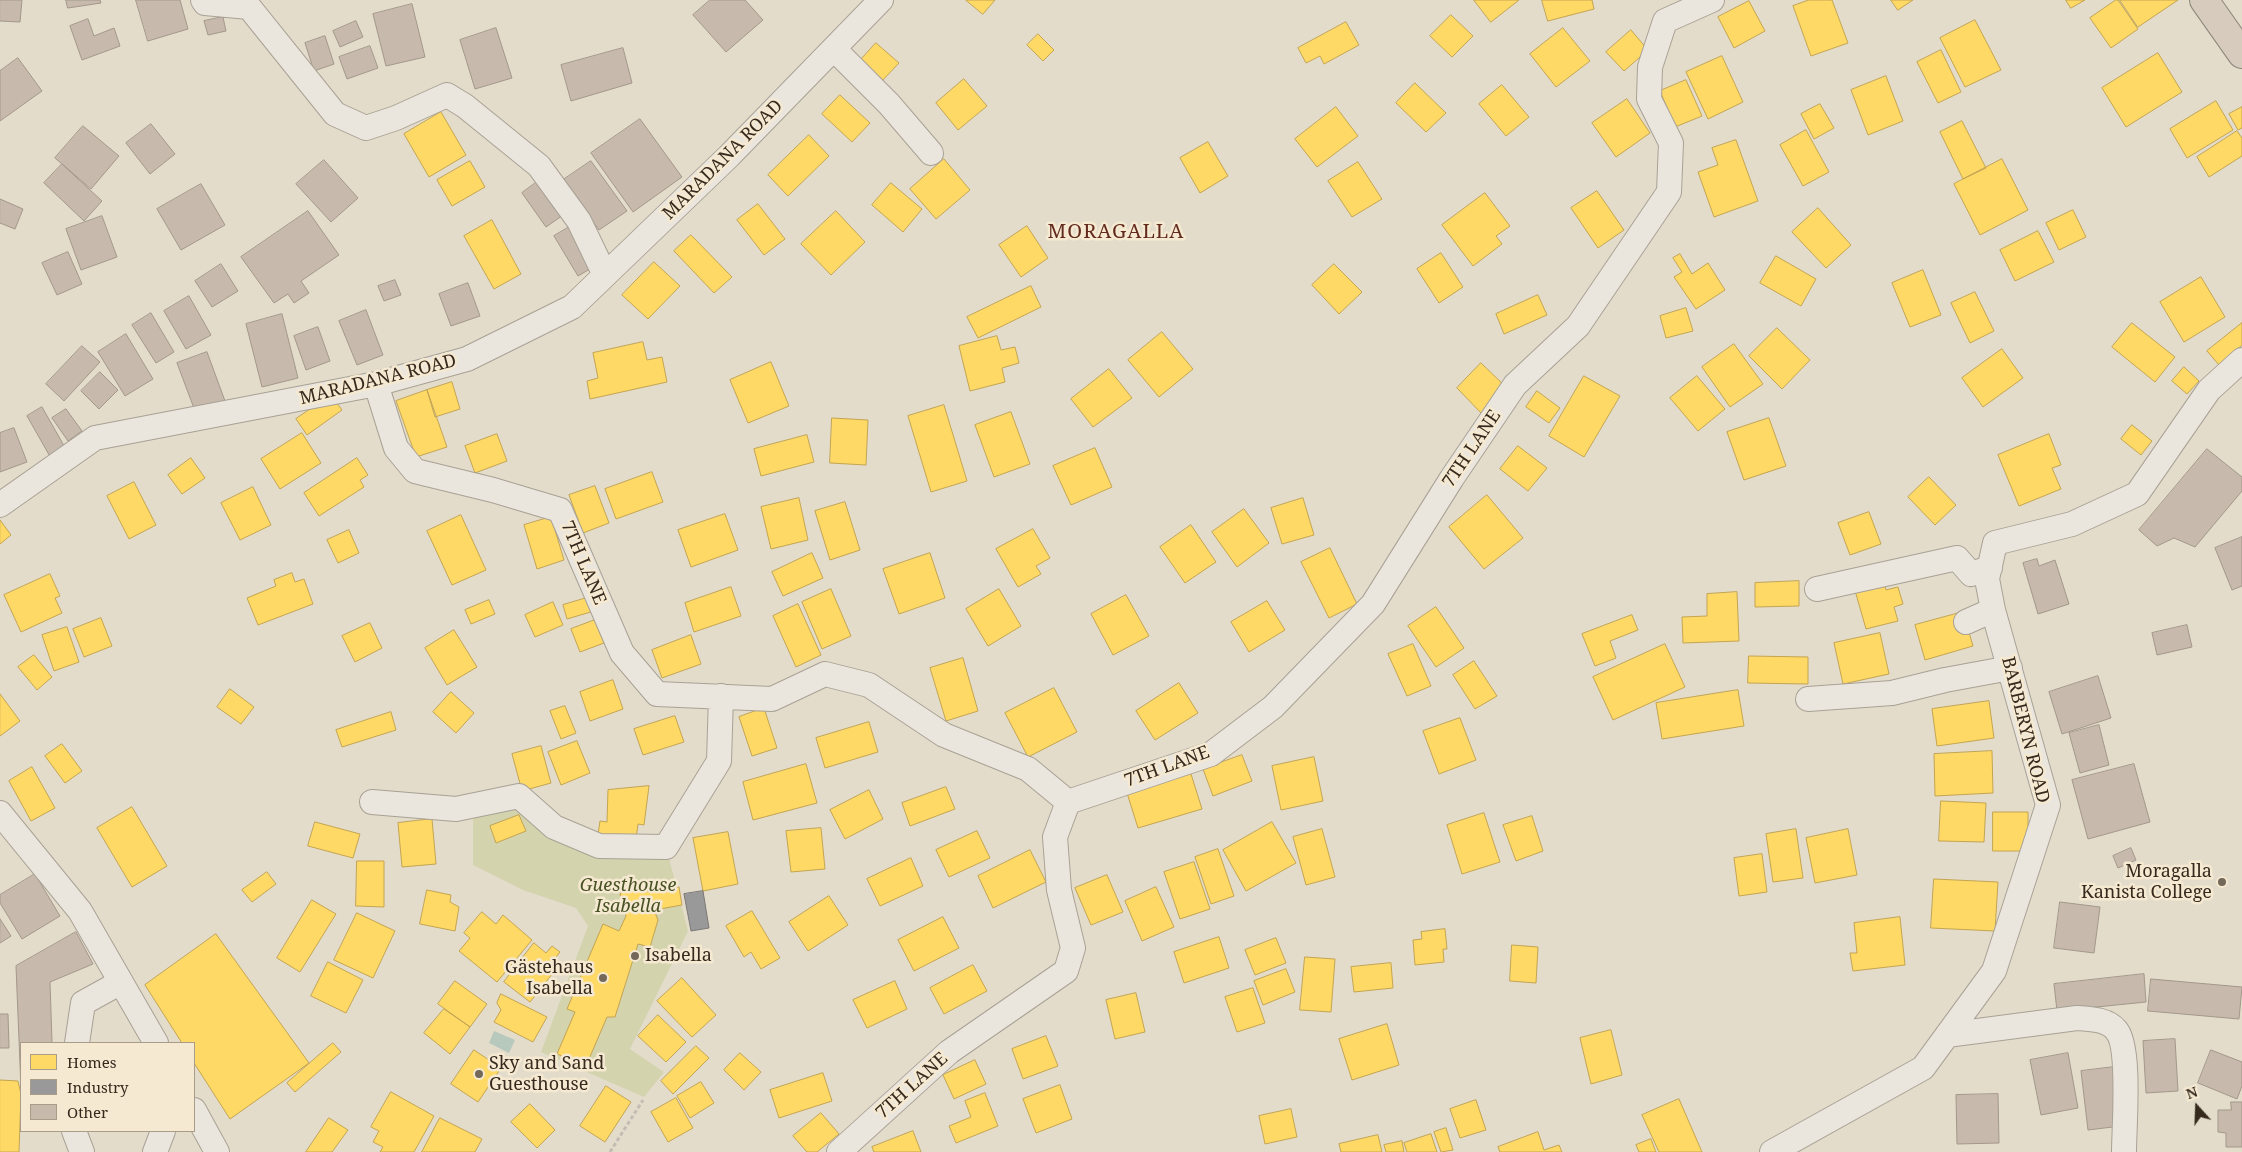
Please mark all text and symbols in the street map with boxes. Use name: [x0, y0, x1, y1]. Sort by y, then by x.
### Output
street label: MARADANA ROAD: [659, 96, 787, 224]
district label: MORAGALLA: [1046, 220, 1186, 244]
street label: MARADANA ROAD: [297, 350, 459, 410]
street label: 7TH LANE: [1438, 406, 1506, 492]
street label: 7TH LANE: [556, 518, 610, 608]
street label: BARBERYN ROAD: [1996, 655, 2054, 805]
street label: 7TH LANE: [1122, 742, 1212, 792]
place label: Moragalla Kanista College: [2081, 861, 2212, 904]
park label: Guesthouse Isabella: [580, 875, 676, 918]
marker: Moragalla Kanista College: [2216, 876, 2228, 888]
place label: Isabella: [645, 945, 712, 967]
marker: Isabella: [629, 950, 641, 962]
place label: Gästehaus Isabella: [505, 957, 593, 1000]
marker: Gästehaus Isabella: [597, 972, 609, 984]
legend: [20, 1042, 195, 1132]
street label: 7TH LANE: [872, 1048, 952, 1124]
text: Homes: [67, 1052, 117, 1072]
place label: Sky and Sand Guesthouse: [489, 1053, 604, 1096]
marker: Sky and Sand Guesthouse: [473, 1068, 485, 1080]
text: Industry: [67, 1077, 129, 1097]
north arrow: [2172, 1082, 2222, 1132]
text: N: [2183, 1082, 2200, 1103]
text: Other: [67, 1102, 108, 1122]

